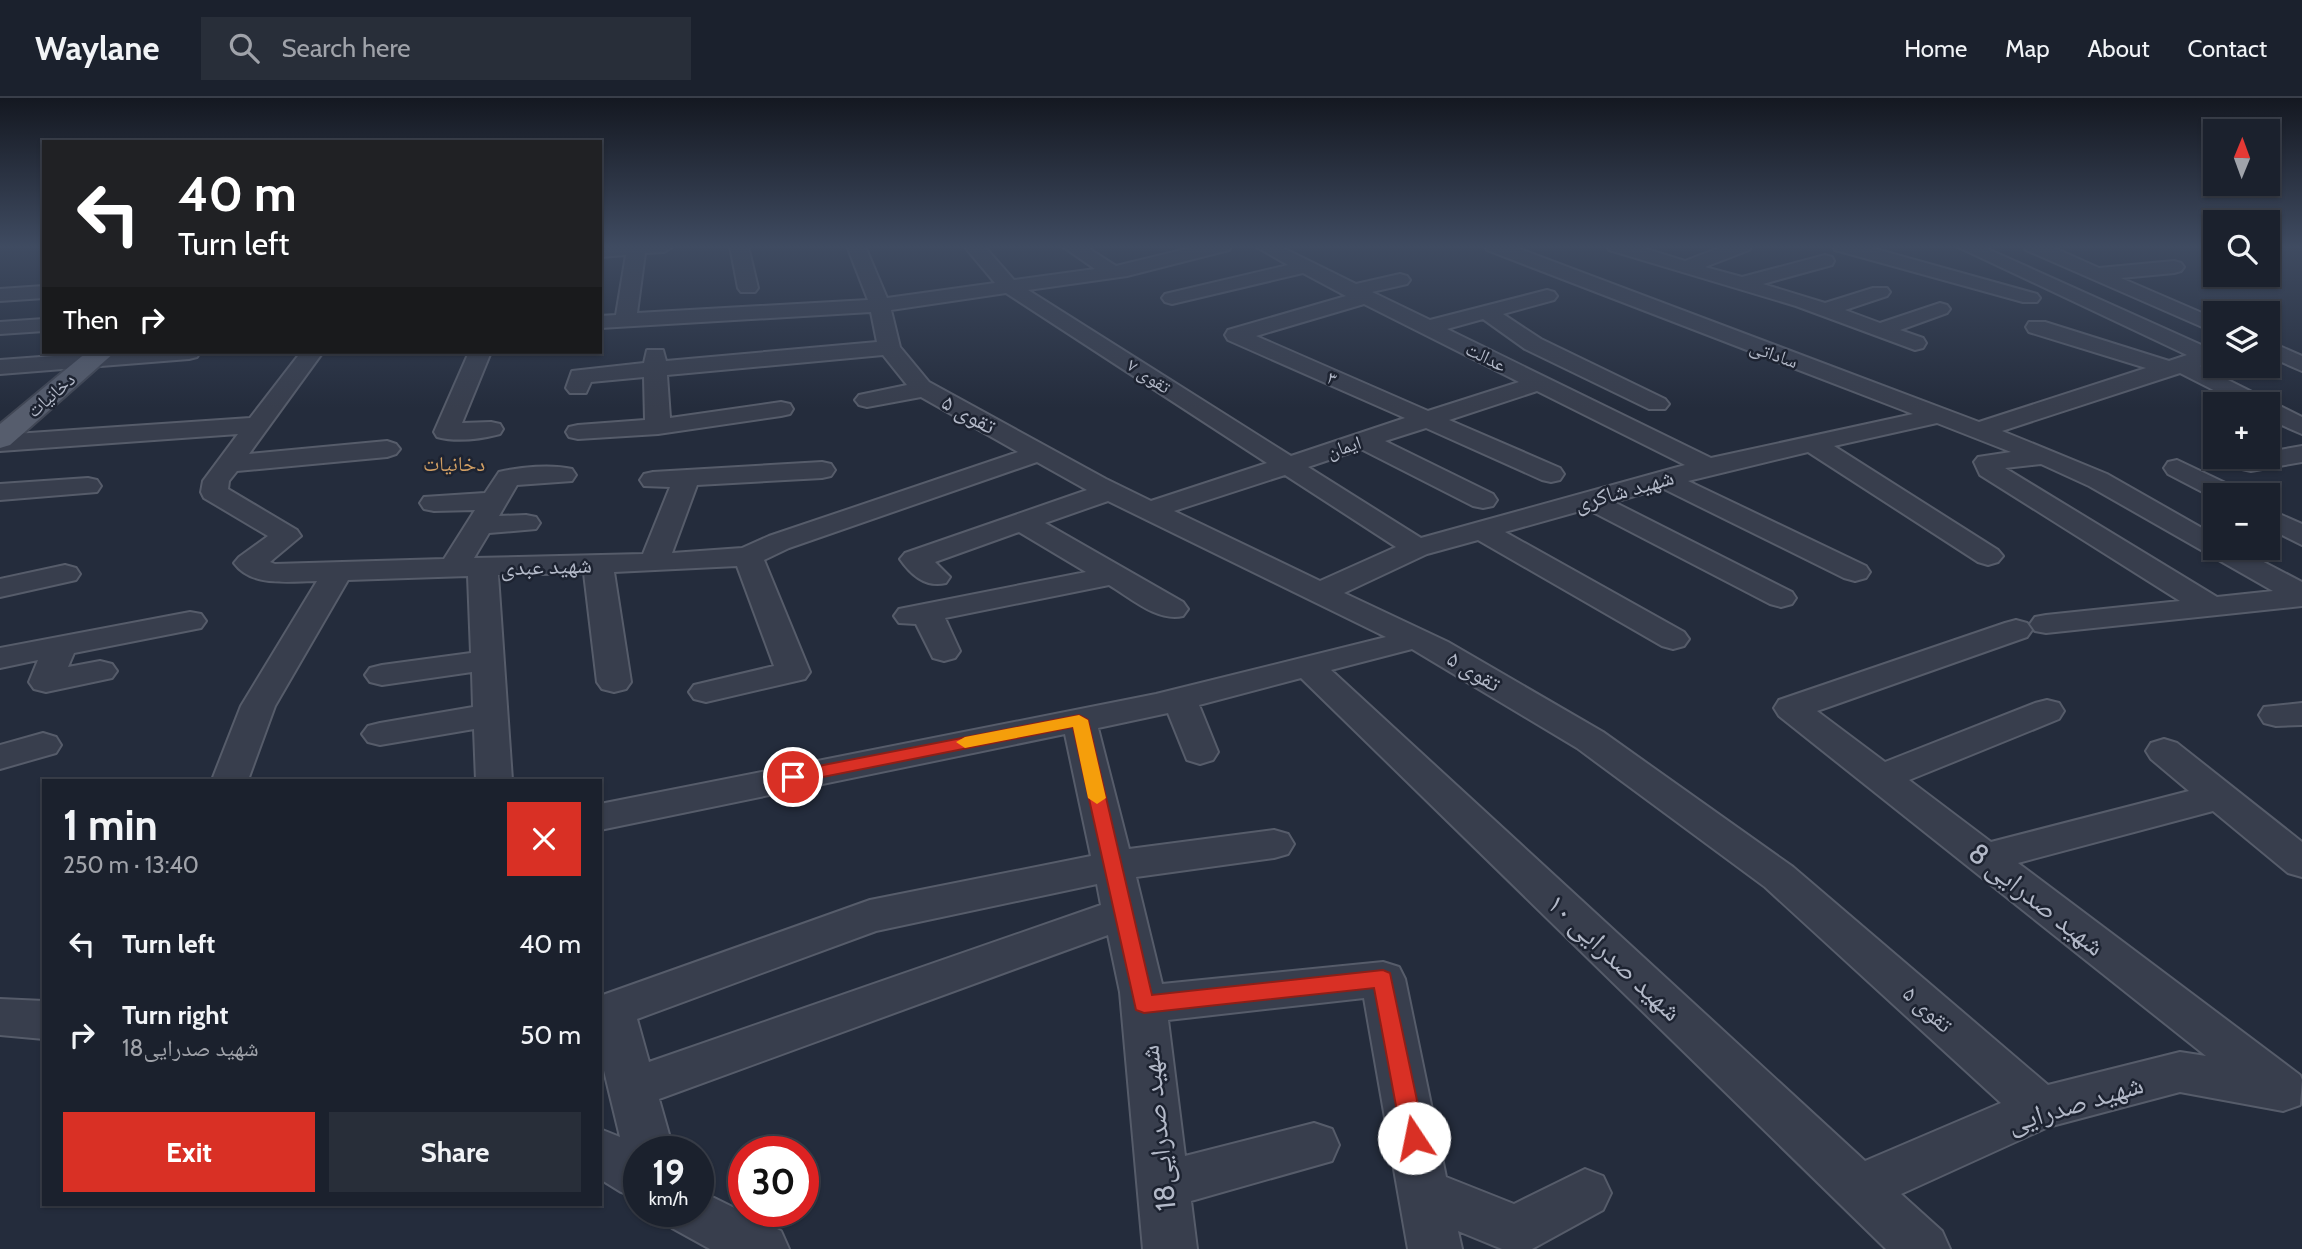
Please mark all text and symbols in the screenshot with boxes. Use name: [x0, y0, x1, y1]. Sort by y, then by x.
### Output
search box: [201, 17, 691, 80]
text: Waylane: [35, 28, 159, 68]
icon: search: [225, 29, 263, 67]
text: Search here: [281, 32, 411, 64]
text: Home: [1904, 34, 1967, 63]
text: Map: [2005, 34, 2050, 63]
text: About: [2088, 34, 2150, 63]
text: Contact: [2188, 34, 2267, 63]
north arrow: [2203, 119, 2280, 196]
map controls: [2203, 119, 2280, 560]
text: 40 m: [178, 164, 297, 223]
icon: left: [63, 168, 154, 259]
button: search: [2203, 210, 2280, 287]
text: Turn left: [178, 224, 289, 263]
icon: right: [133, 301, 171, 339]
button: layers: [2203, 301, 2280, 378]
text: Then: [63, 304, 119, 336]
street label: ساداتی: [1747, 335, 1801, 373]
street label: عدالت: [1462, 337, 1511, 377]
street label: تقوی ۷: [1123, 353, 1175, 399]
street label: ۳: [1323, 366, 1341, 390]
street label: دخانیات: [22, 368, 80, 422]
street label: تقوی ۵: [937, 388, 1001, 440]
button: +: [2203, 392, 2280, 469]
street label: ایمان: [1324, 431, 1364, 463]
district label: دخانیات: [423, 451, 485, 476]
street label: شهید شاکری: [1571, 462, 1677, 518]
button: −: [2203, 483, 2280, 560]
street label: شهید عبدی: [500, 550, 592, 582]
street label: تقوی ۵: [1442, 644, 1506, 698]
pin: [763, 747, 823, 807]
icon: arrive: [774, 758, 812, 796]
text: 1 min: [63, 799, 158, 851]
button: close: [507, 802, 581, 876]
street label: شهید صدرایی 8: [1961, 835, 2112, 964]
text: 250 m · 13:40: [63, 851, 199, 879]
street label: شهید صدرایی ۱۰: [1540, 886, 1689, 1029]
icon: left: [63, 925, 101, 963]
text: Turn left: [122, 928, 215, 960]
text: 40 m: [519, 928, 581, 960]
street label: تقوی ۵: [1897, 979, 1959, 1039]
text: Turn right: [122, 999, 228, 1031]
icon: right: [63, 1016, 101, 1054]
text: 50 m: [520, 1019, 581, 1051]
text: شهید صدرایی18: [122, 1034, 259, 1062]
street label: شهید صدرایی18: [1131, 1043, 1184, 1213]
street label: شهید صدرایی: [2003, 1066, 2147, 1141]
position arrow: [1377, 1101, 1451, 1175]
button: Exit: [63, 1112, 315, 1192]
button: Share: [329, 1112, 581, 1192]
speed limit sign: 30: [728, 1136, 819, 1227]
text: 19: [652, 1151, 685, 1194]
text: km/h: [649, 1188, 688, 1210]

